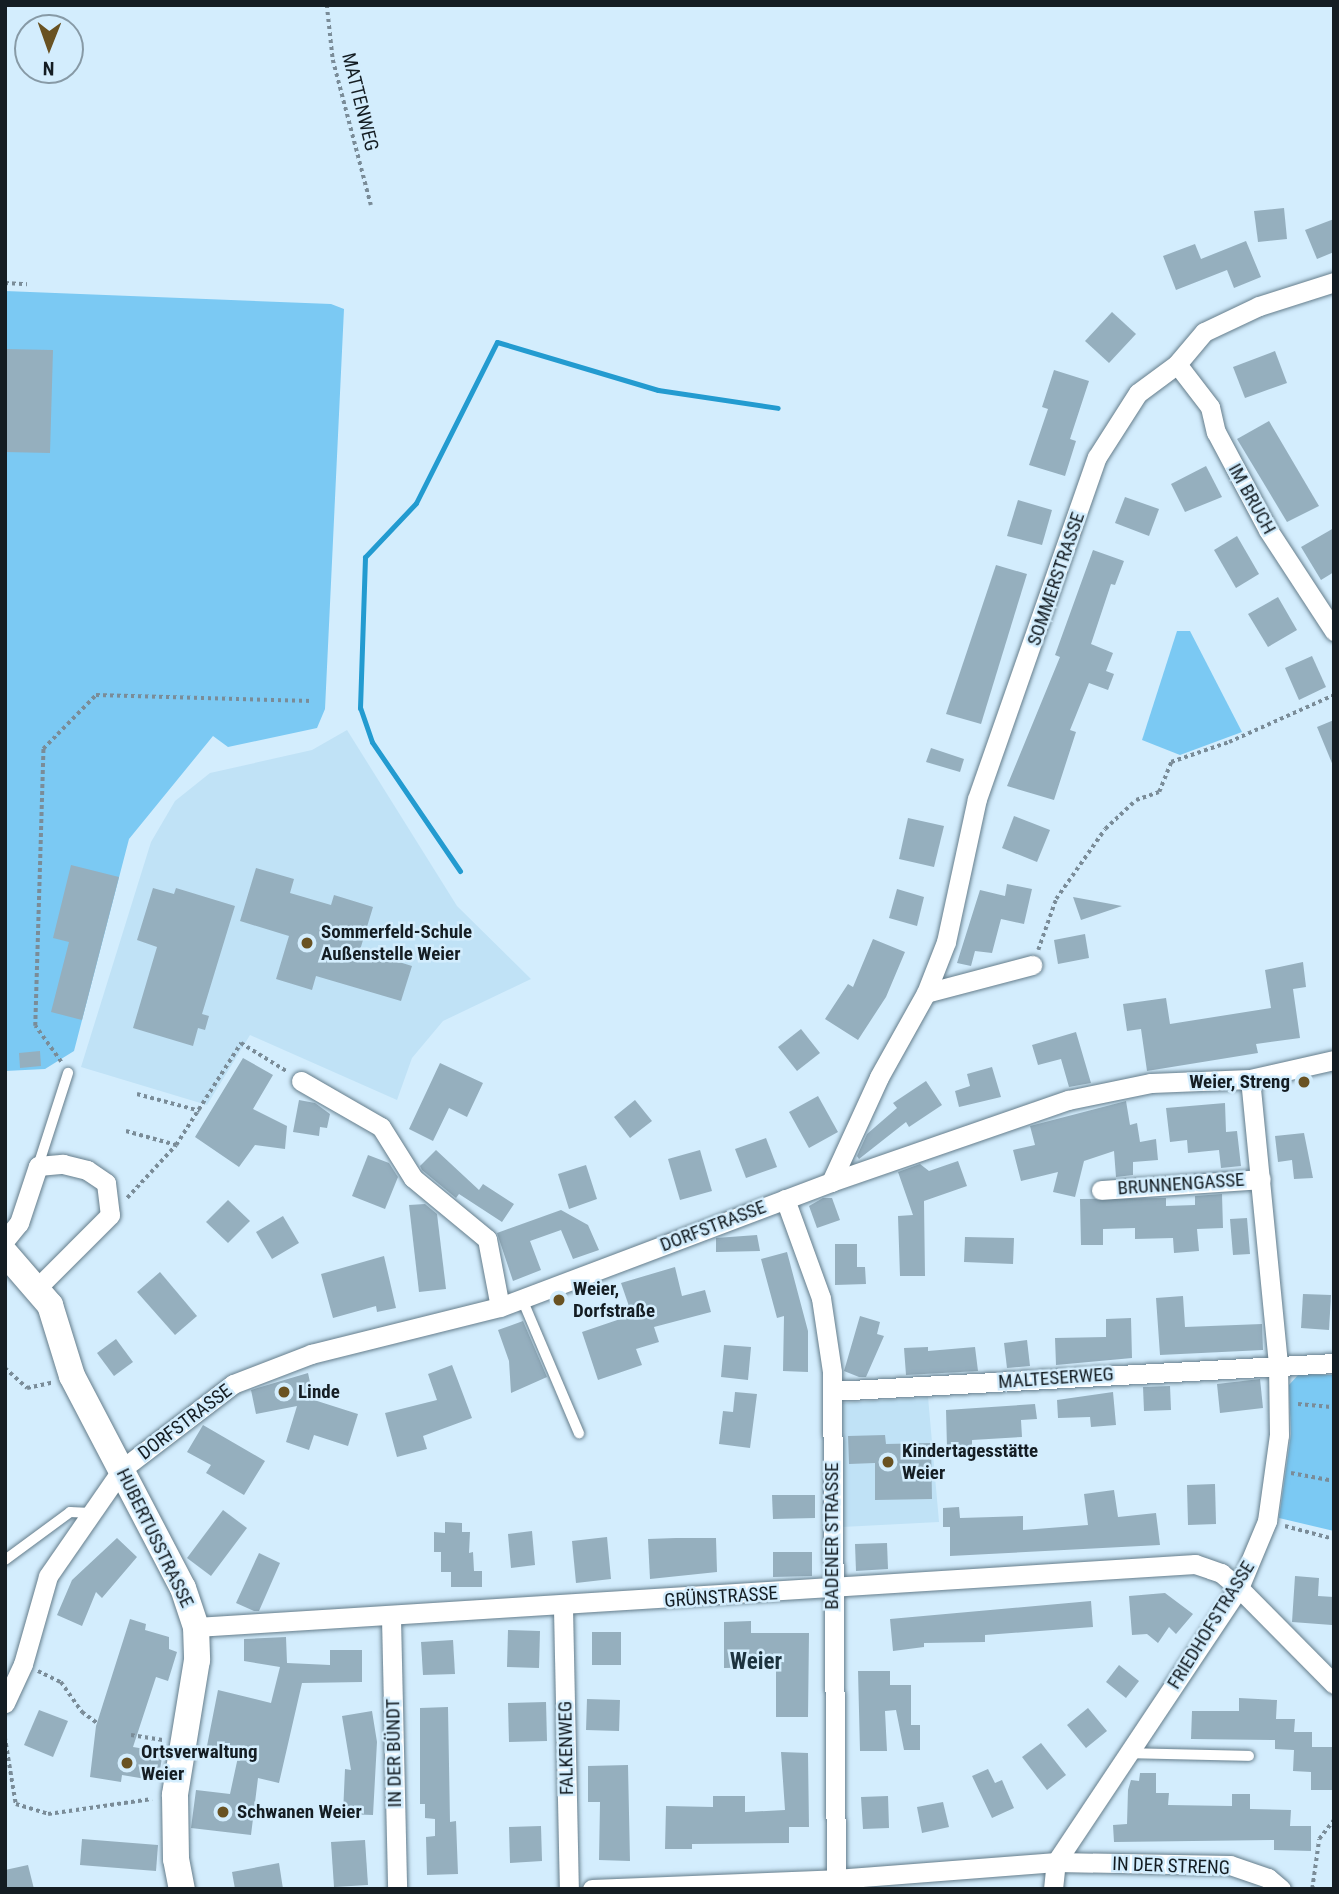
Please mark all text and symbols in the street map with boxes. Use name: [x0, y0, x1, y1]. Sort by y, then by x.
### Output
north arrow: [14, 14, 84, 84]
street label: MATTENWEG: [337, 50, 383, 154]
text: N: [43, 57, 55, 80]
street label: IM BRUCH: [1223, 460, 1281, 538]
street label: SOMMERSTRASSE: [1023, 509, 1089, 649]
place label: Sommerfeld-Schule Außenstelle Weier: [321, 921, 472, 965]
marker: Sommerfeld-Schule Außenstelle Weier: [299, 935, 315, 951]
place label: Weier, Streng: [1189, 1071, 1290, 1093]
marker: Weier, Streng: [1296, 1074, 1312, 1090]
street label: BRUNNENGASSE: [1117, 1168, 1245, 1200]
street label: DORFSTRASSE: [657, 1195, 769, 1257]
place label: Weier, Dorfstraße: [573, 1278, 655, 1322]
marker: Weier, Dorfstraße: [551, 1292, 567, 1308]
street label: MALTESERWEG: [997, 1363, 1115, 1393]
street label: DORFSTRASSE: [134, 1379, 236, 1465]
place label: Linde: [298, 1381, 340, 1403]
marker: Linde: [276, 1384, 292, 1400]
place label: Kindertagesstätte Weier: [902, 1440, 1038, 1484]
marker: Kindertagesstätte Weier: [880, 1454, 896, 1470]
street label: BADENER STRASSE: [821, 1462, 843, 1610]
street label: HUBERTUSSTRASSE: [111, 1465, 199, 1611]
street label: FRIEDHOFSTRASSE: [1163, 1557, 1259, 1693]
street label: GRÜNSTRASSE: [664, 1582, 778, 1612]
district label: Weier: [730, 1648, 782, 1676]
street label: IN DER BÜNDT: [382, 1698, 406, 1808]
street label: FALKENWEG: [554, 1701, 578, 1795]
place label: Ortsverwaltung Weier: [141, 1741, 257, 1785]
marker: Ortsverwaltung Weier: [119, 1755, 135, 1771]
place label: Schwanen Weier: [237, 1801, 362, 1823]
marker: Schwanen Weier: [215, 1804, 231, 1820]
street label: IN DER STRENG: [1112, 1853, 1230, 1879]

